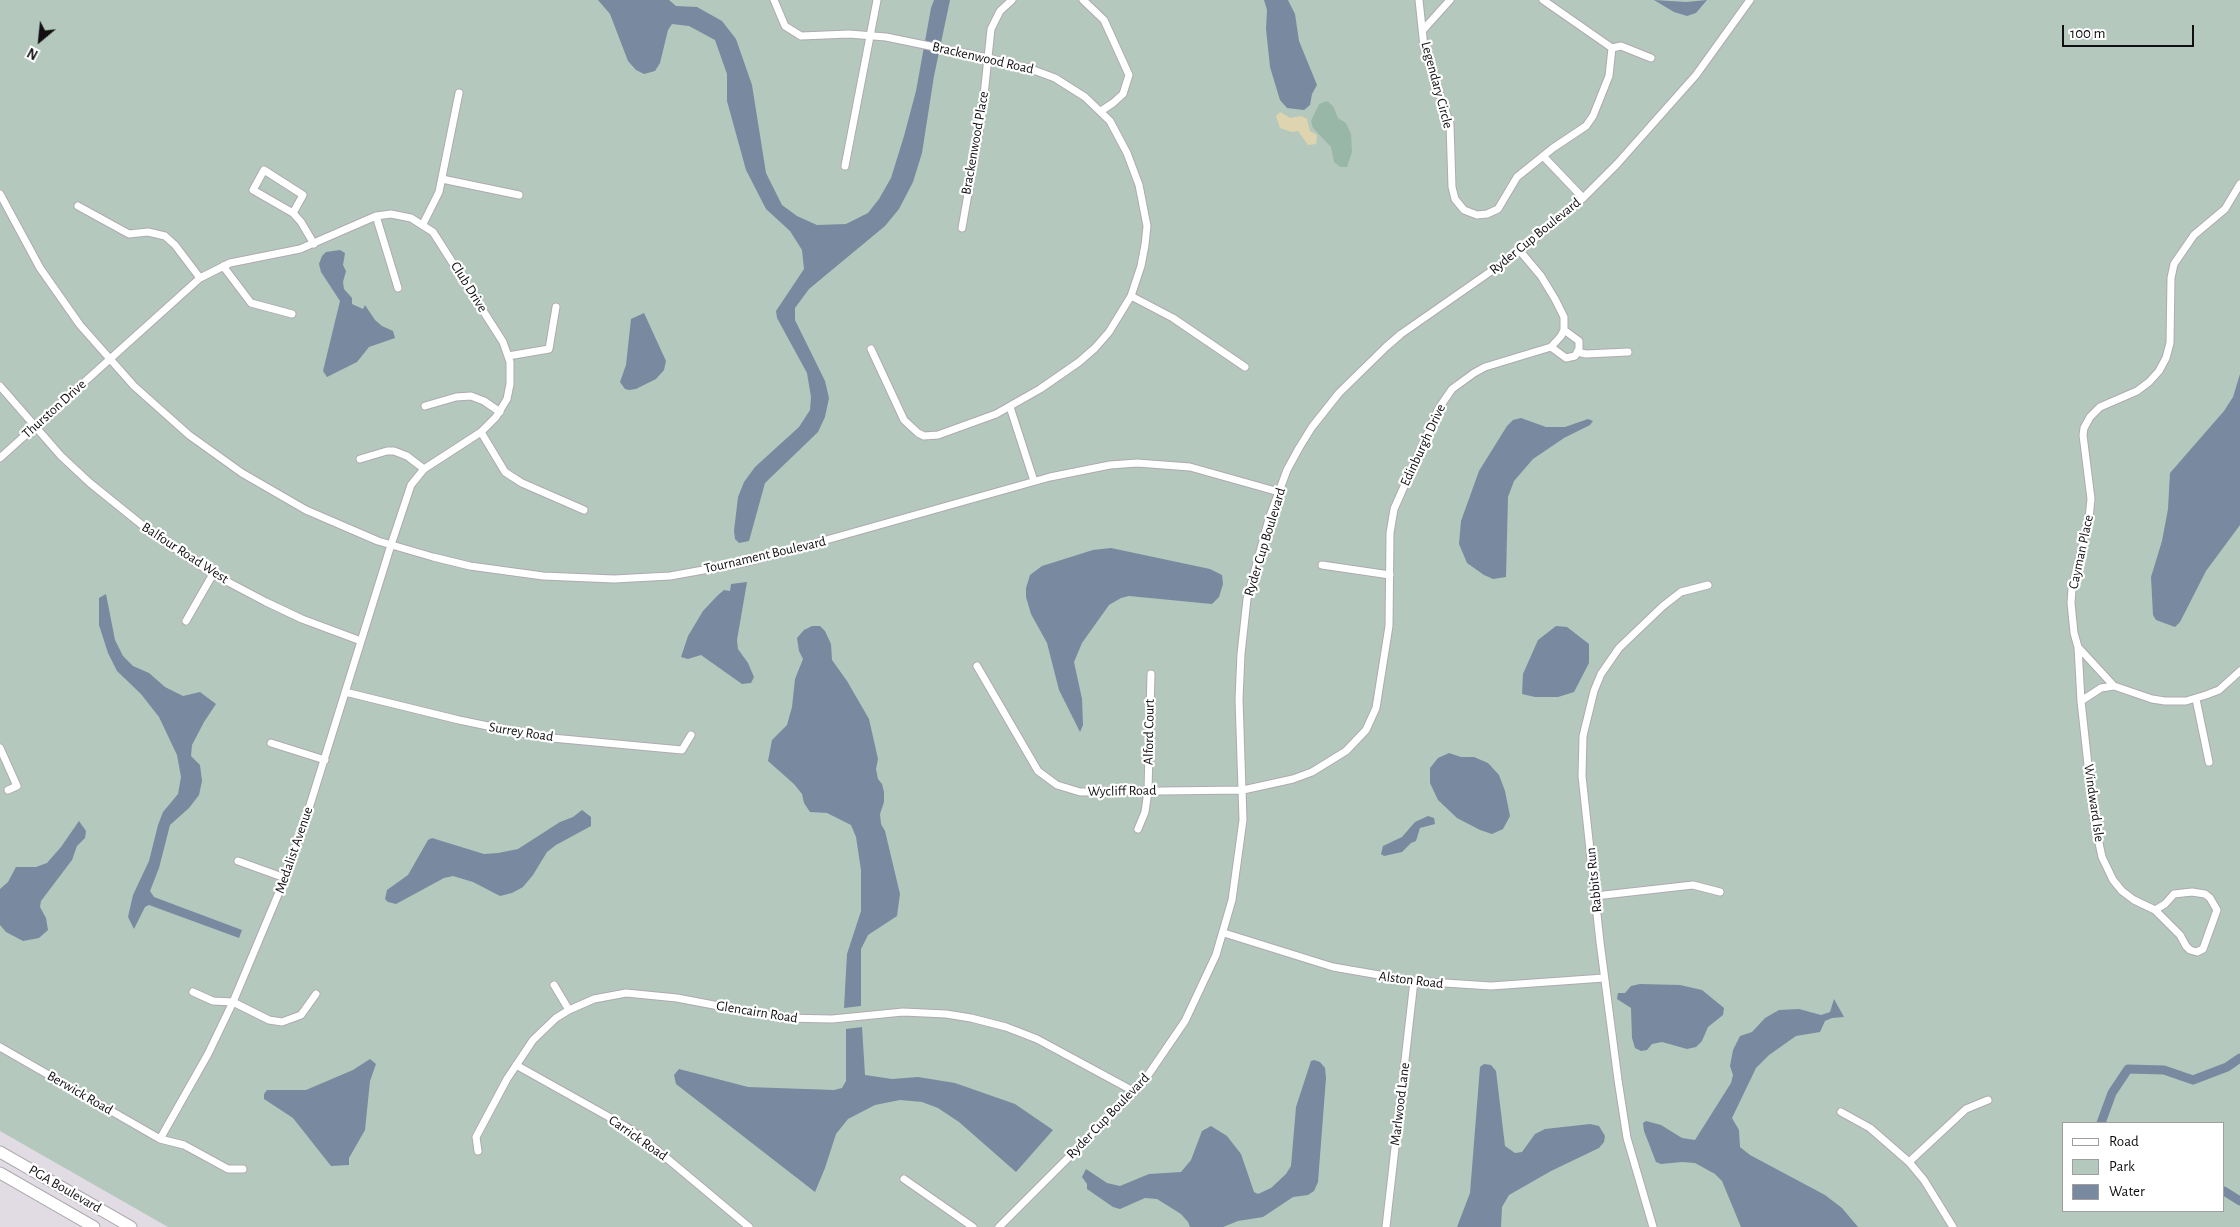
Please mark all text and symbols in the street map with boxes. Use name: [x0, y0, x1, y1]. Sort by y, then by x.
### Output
north arrow: [15, 15, 65, 65]
scale bar: [2065, 15, 2198, 47]
text: 100 m: [2070, 26, 2105, 41]
street label: Brackenwood Road: [931, 38, 1035, 78]
street label: Legendary Circle: [1417, 40, 1457, 130]
text: N: [25, 45, 41, 62]
street label: Brackenwood Place: [958, 90, 992, 196]
street label: Ryder Cup Boulevard: [1486, 194, 1584, 278]
street label: Club Drive: [447, 259, 491, 315]
street label: Thurston Drive: [19, 376, 89, 442]
street label: Edinburgh Drive: [1397, 401, 1449, 489]
street label: Ryder Cup Boulevard: [1241, 486, 1289, 598]
street label: Cayman Place: [2065, 513, 2097, 591]
street label: Balfour Road West: [138, 519, 232, 587]
street label: Tournament Boulevard: [702, 533, 828, 577]
street label: Alford Court: [1140, 699, 1158, 765]
street label: Surrey Road: [487, 719, 555, 745]
street label: Windward Isle: [2080, 763, 2108, 843]
street label: Wycliff Road: [1087, 782, 1157, 800]
street label: Medalist Avenue: [271, 804, 317, 896]
street label: Rabbits Run: [1582, 847, 1606, 913]
street label: Alston Road: [1378, 968, 1444, 992]
street label: Glencairn Road: [715, 997, 799, 1027]
street label: Marlwood Lane: [1387, 1061, 1413, 1147]
street label: Berwick Road: [44, 1067, 116, 1119]
street label: Ryder Cup Boulevard: [1063, 1070, 1153, 1162]
street label: Carrick Road: [605, 1112, 671, 1164]
legend: [2062, 1122, 2225, 1212]
text: Road: [2109, 1134, 2139, 1149]
text: Park: [2109, 1159, 2135, 1174]
street label: PGA Boulevard: [26, 1161, 104, 1217]
text: Water: [2109, 1184, 2145, 1199]

